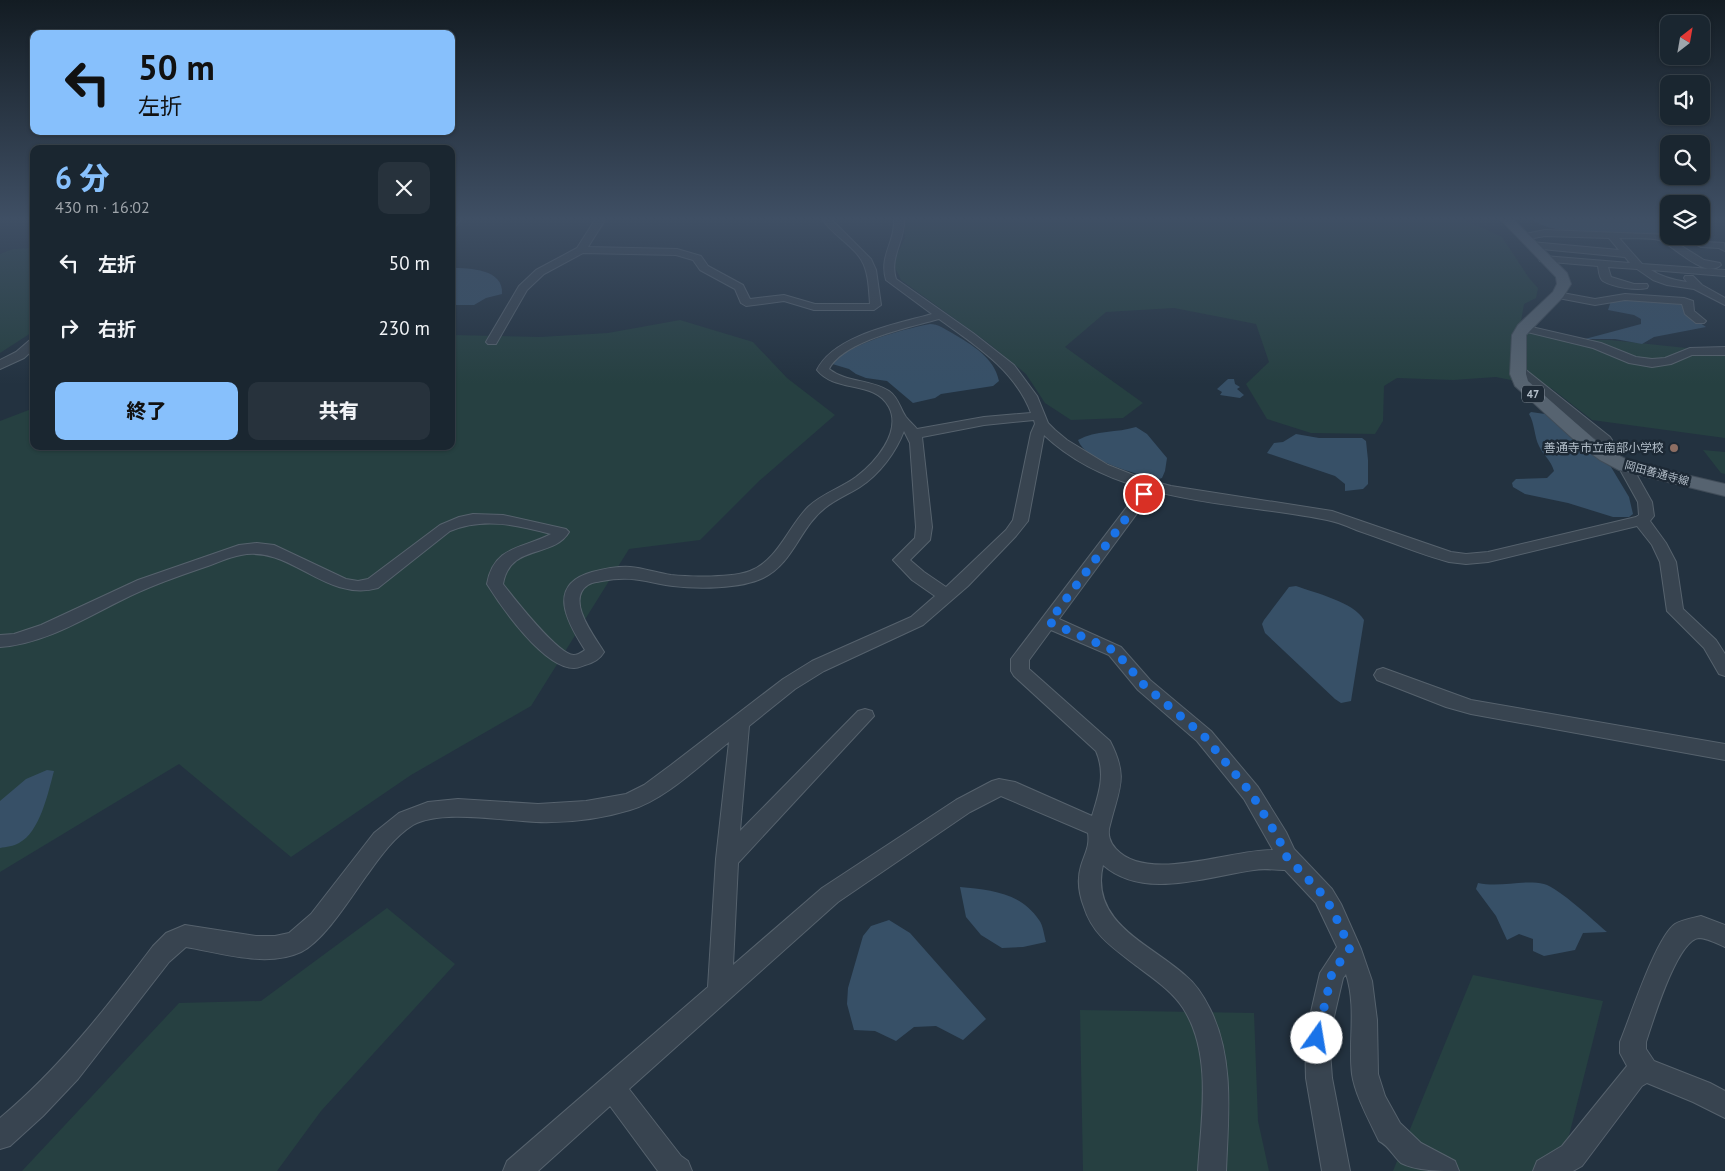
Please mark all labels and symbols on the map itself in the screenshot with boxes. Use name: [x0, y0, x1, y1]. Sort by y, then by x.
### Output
north arrow: [1660, 15, 1710, 65]
road number: 47: [1522, 386, 1544, 402]
place label: 善通寺市立南部小学校: [1544, 440, 1664, 455]
marker: 善通寺市立南部小学校: [1668, 442, 1680, 454]
street label: 岡田善通寺線: [1623, 458, 1691, 488]
pin: [1123, 473, 1165, 515]
position arrow: [1290, 1011, 1342, 1063]

